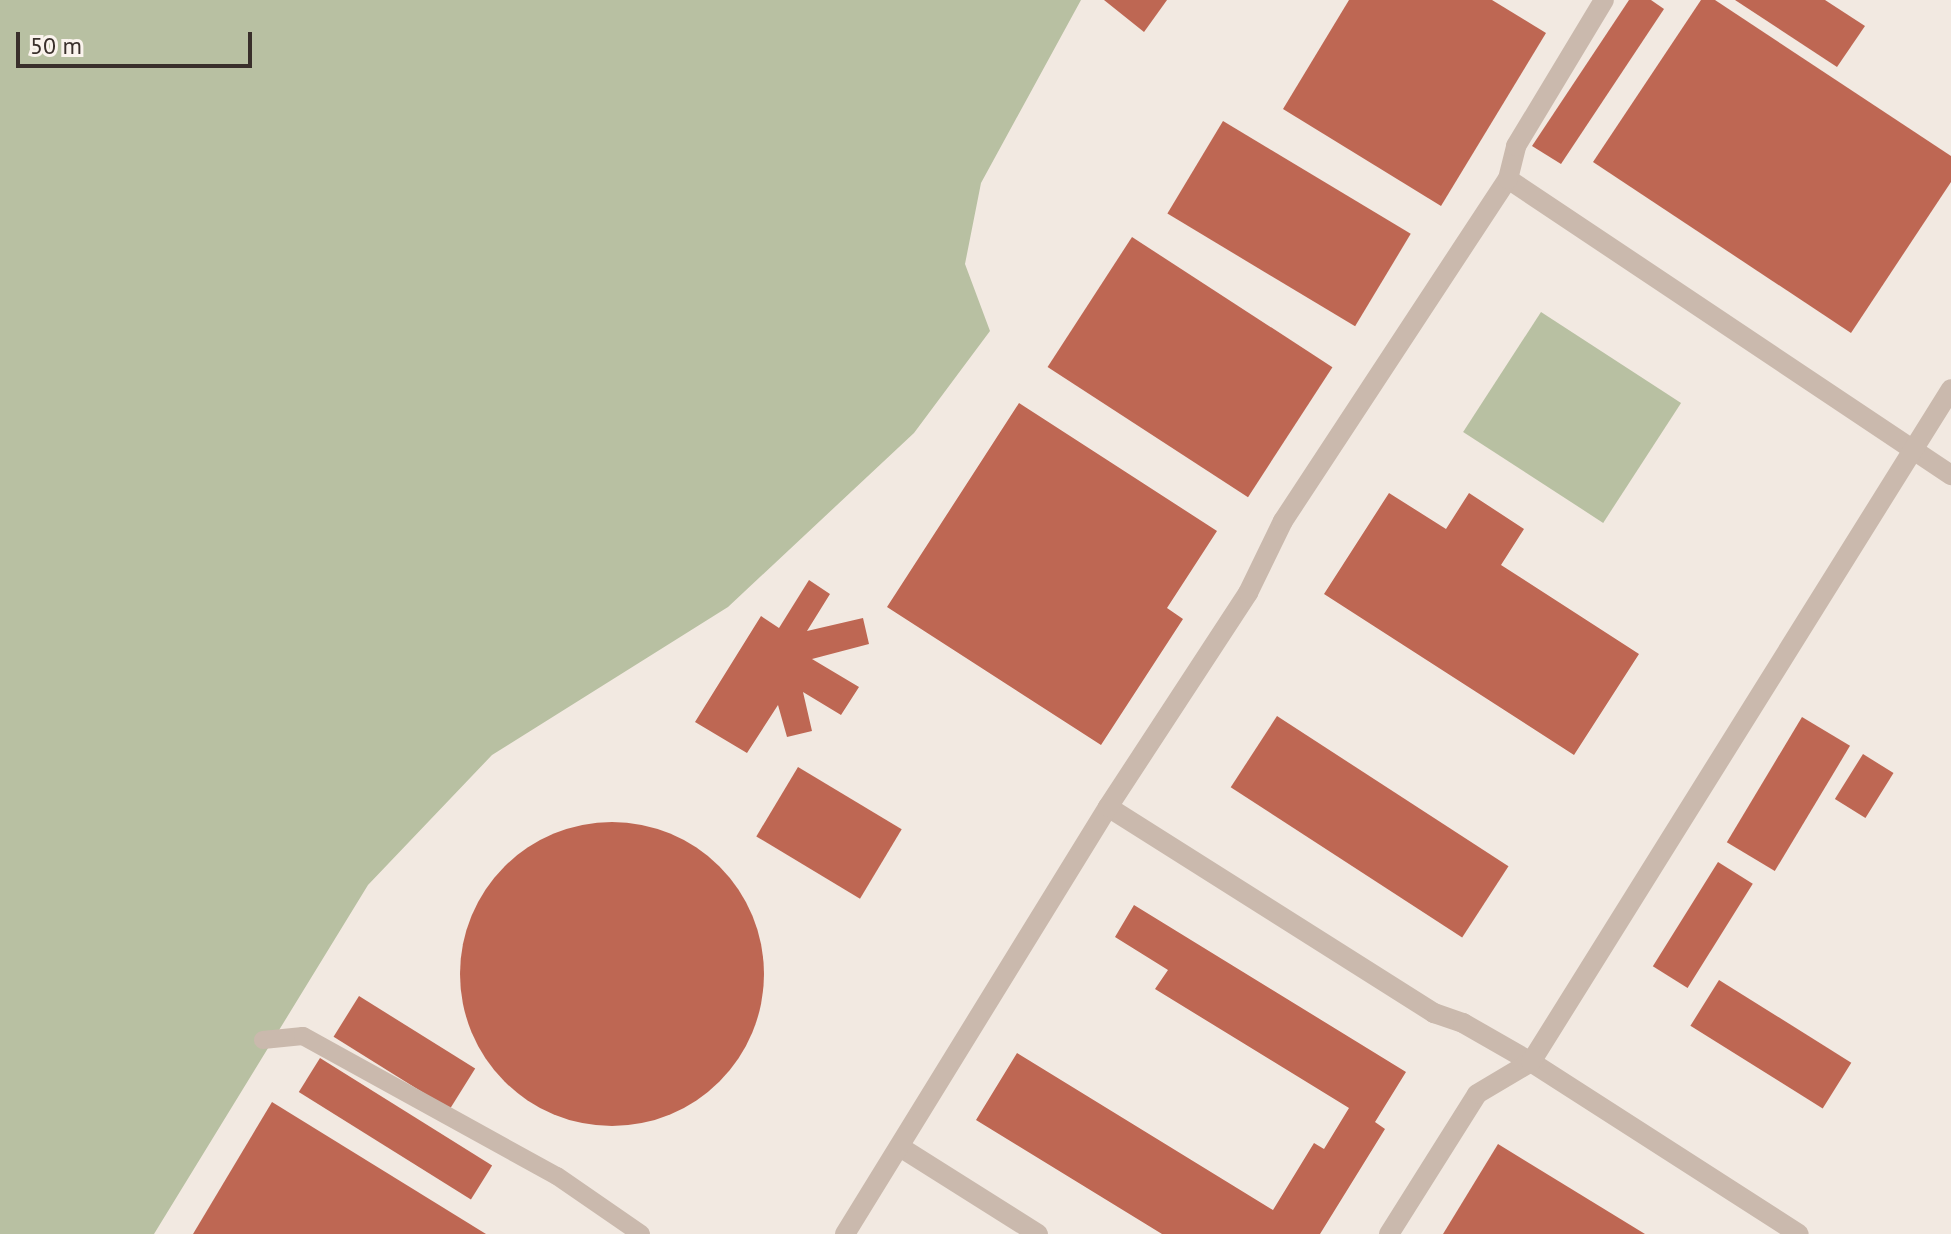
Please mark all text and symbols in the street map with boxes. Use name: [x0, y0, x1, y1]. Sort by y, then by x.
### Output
scale bar: [20, 16, 256, 66]
text: 50 m: [30, 30, 82, 61]

